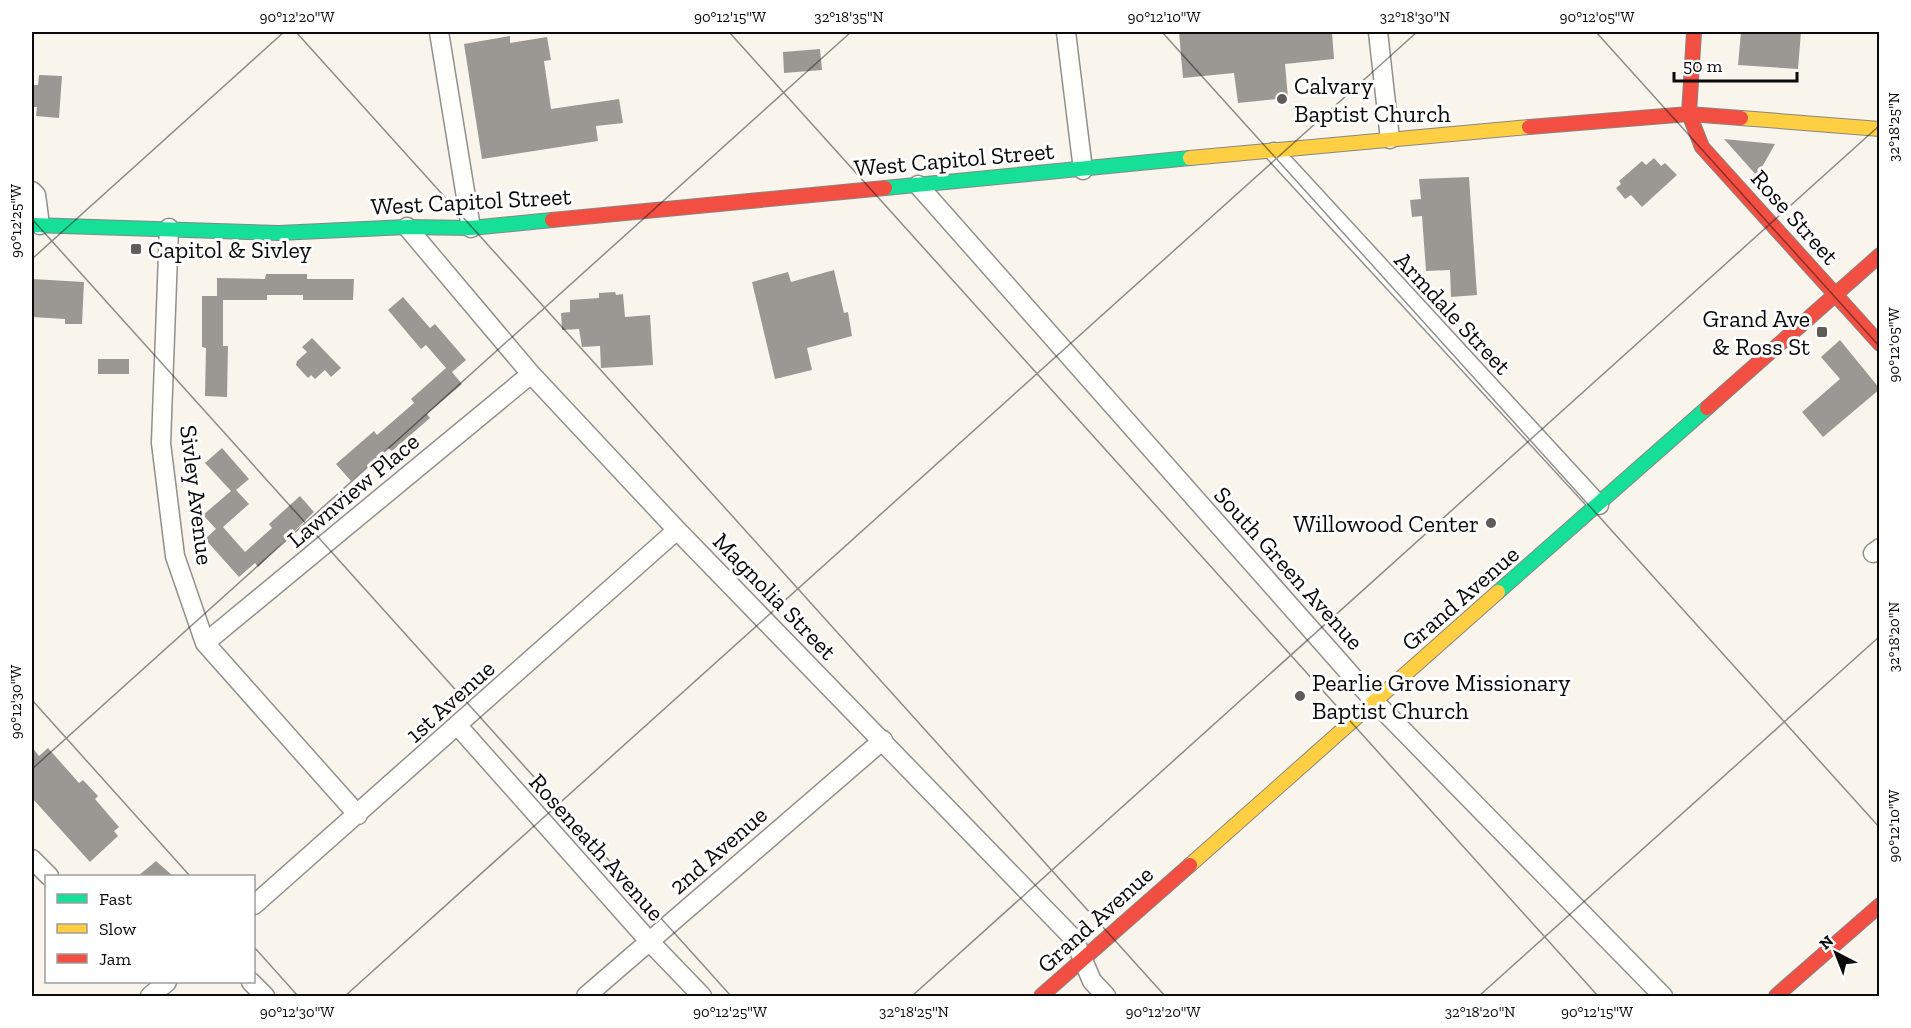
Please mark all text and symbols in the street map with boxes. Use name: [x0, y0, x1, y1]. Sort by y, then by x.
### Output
text: 90°12'20"W: [260, 8, 334, 26]
text: 90°12'15"W: [694, 8, 766, 26]
text: 32°18'35"N: [814, 8, 884, 26]
text: 90°12'10"W: [1128, 8, 1200, 26]
text: 32°18'30"N: [1380, 8, 1450, 26]
text: 90°12'05"W: [1560, 8, 1634, 26]
scale bar: [1674, 45, 1797, 83]
text: 50 m: [1683, 55, 1723, 77]
place label: Calvary Baptist Church: [1294, 71, 1451, 128]
marker: Calvary Baptist Church: [1275, 92, 1289, 106]
text: 32°18'25"N: [1885, 92, 1903, 162]
street label: West Capitol Street: [853, 136, 1055, 182]
street label: Rose Street: [1745, 164, 1845, 270]
street label: West Capitol Street: [370, 181, 572, 221]
text: 90°12'25"W: [7, 184, 25, 258]
place label: Capitol & Sivley: [148, 235, 312, 264]
marker: Capitol & Sivley: [129, 242, 143, 256]
street label: Armdale Street: [1389, 246, 1517, 381]
place label: Grand Ave & Ross St: [1703, 304, 1810, 361]
text: 90°12'05"W: [1885, 308, 1903, 382]
marker: Grand Ave & Ross St: [1815, 325, 1829, 339]
street label: Sivley Avenue: [174, 423, 220, 567]
street label: Lawnview Place: [281, 426, 425, 554]
street label: South Green Avenue: [1208, 480, 1370, 656]
place label: Willowood Center: [1293, 509, 1479, 538]
marker: Willowood Center: [1484, 516, 1498, 530]
street label: Magnolia Street: [707, 527, 843, 666]
street label: Grand Avenue: [1395, 539, 1525, 657]
text: 32°18'20"N: [1885, 602, 1903, 672]
street label: 1st Avenue: [400, 654, 500, 748]
text: 90°12'30"W: [7, 665, 25, 739]
place label: Pearlie Grove Missionary Baptist Church: [1312, 668, 1571, 725]
marker: Pearlie Grove Missionary Baptist Church: [1293, 689, 1307, 703]
street label: Roseneath Avenue: [523, 767, 671, 927]
text: 90°12'10"W: [1885, 790, 1903, 862]
street label: 2nd Avenue: [663, 800, 773, 900]
street label: Grand Avenue: [1031, 859, 1159, 979]
legend: [45, 875, 255, 983]
text: Fast: [99, 888, 132, 910]
text: Slow: [99, 918, 136, 940]
north arrow: [1806, 923, 1866, 983]
text: N: [1815, 931, 1837, 953]
text: Jam: [99, 948, 131, 970]
text: 90°12'30"W: [260, 1003, 334, 1021]
text: 90°12'25"W: [693, 1003, 767, 1021]
text: 32°18'25"N: [879, 1003, 949, 1021]
text: 90°12'20"W: [1126, 1003, 1200, 1021]
text: 32°18'20"N: [1445, 1003, 1515, 1021]
text: 90°12'15"W: [1561, 1003, 1633, 1021]

